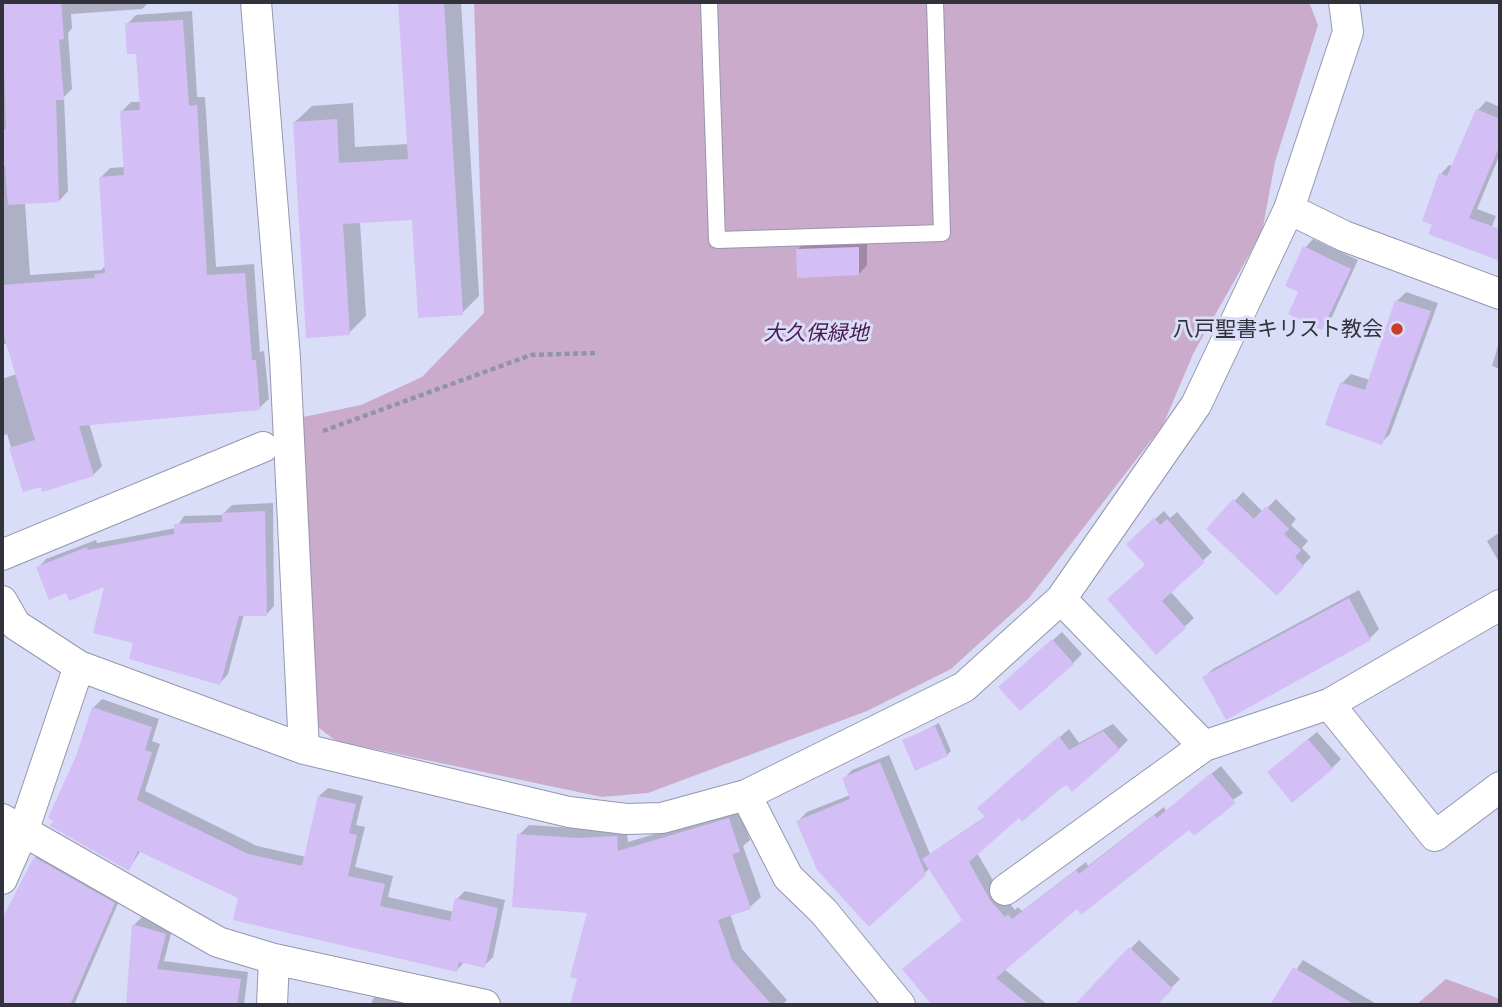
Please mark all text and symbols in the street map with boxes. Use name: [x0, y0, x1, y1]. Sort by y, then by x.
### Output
place label: 八戸聖書キリスト教会: [1173, 316, 1383, 342]
park label: 大久保緑地: [764, 320, 868, 346]
marker: 八戸聖書キリスト教会: [1389, 321, 1405, 337]

